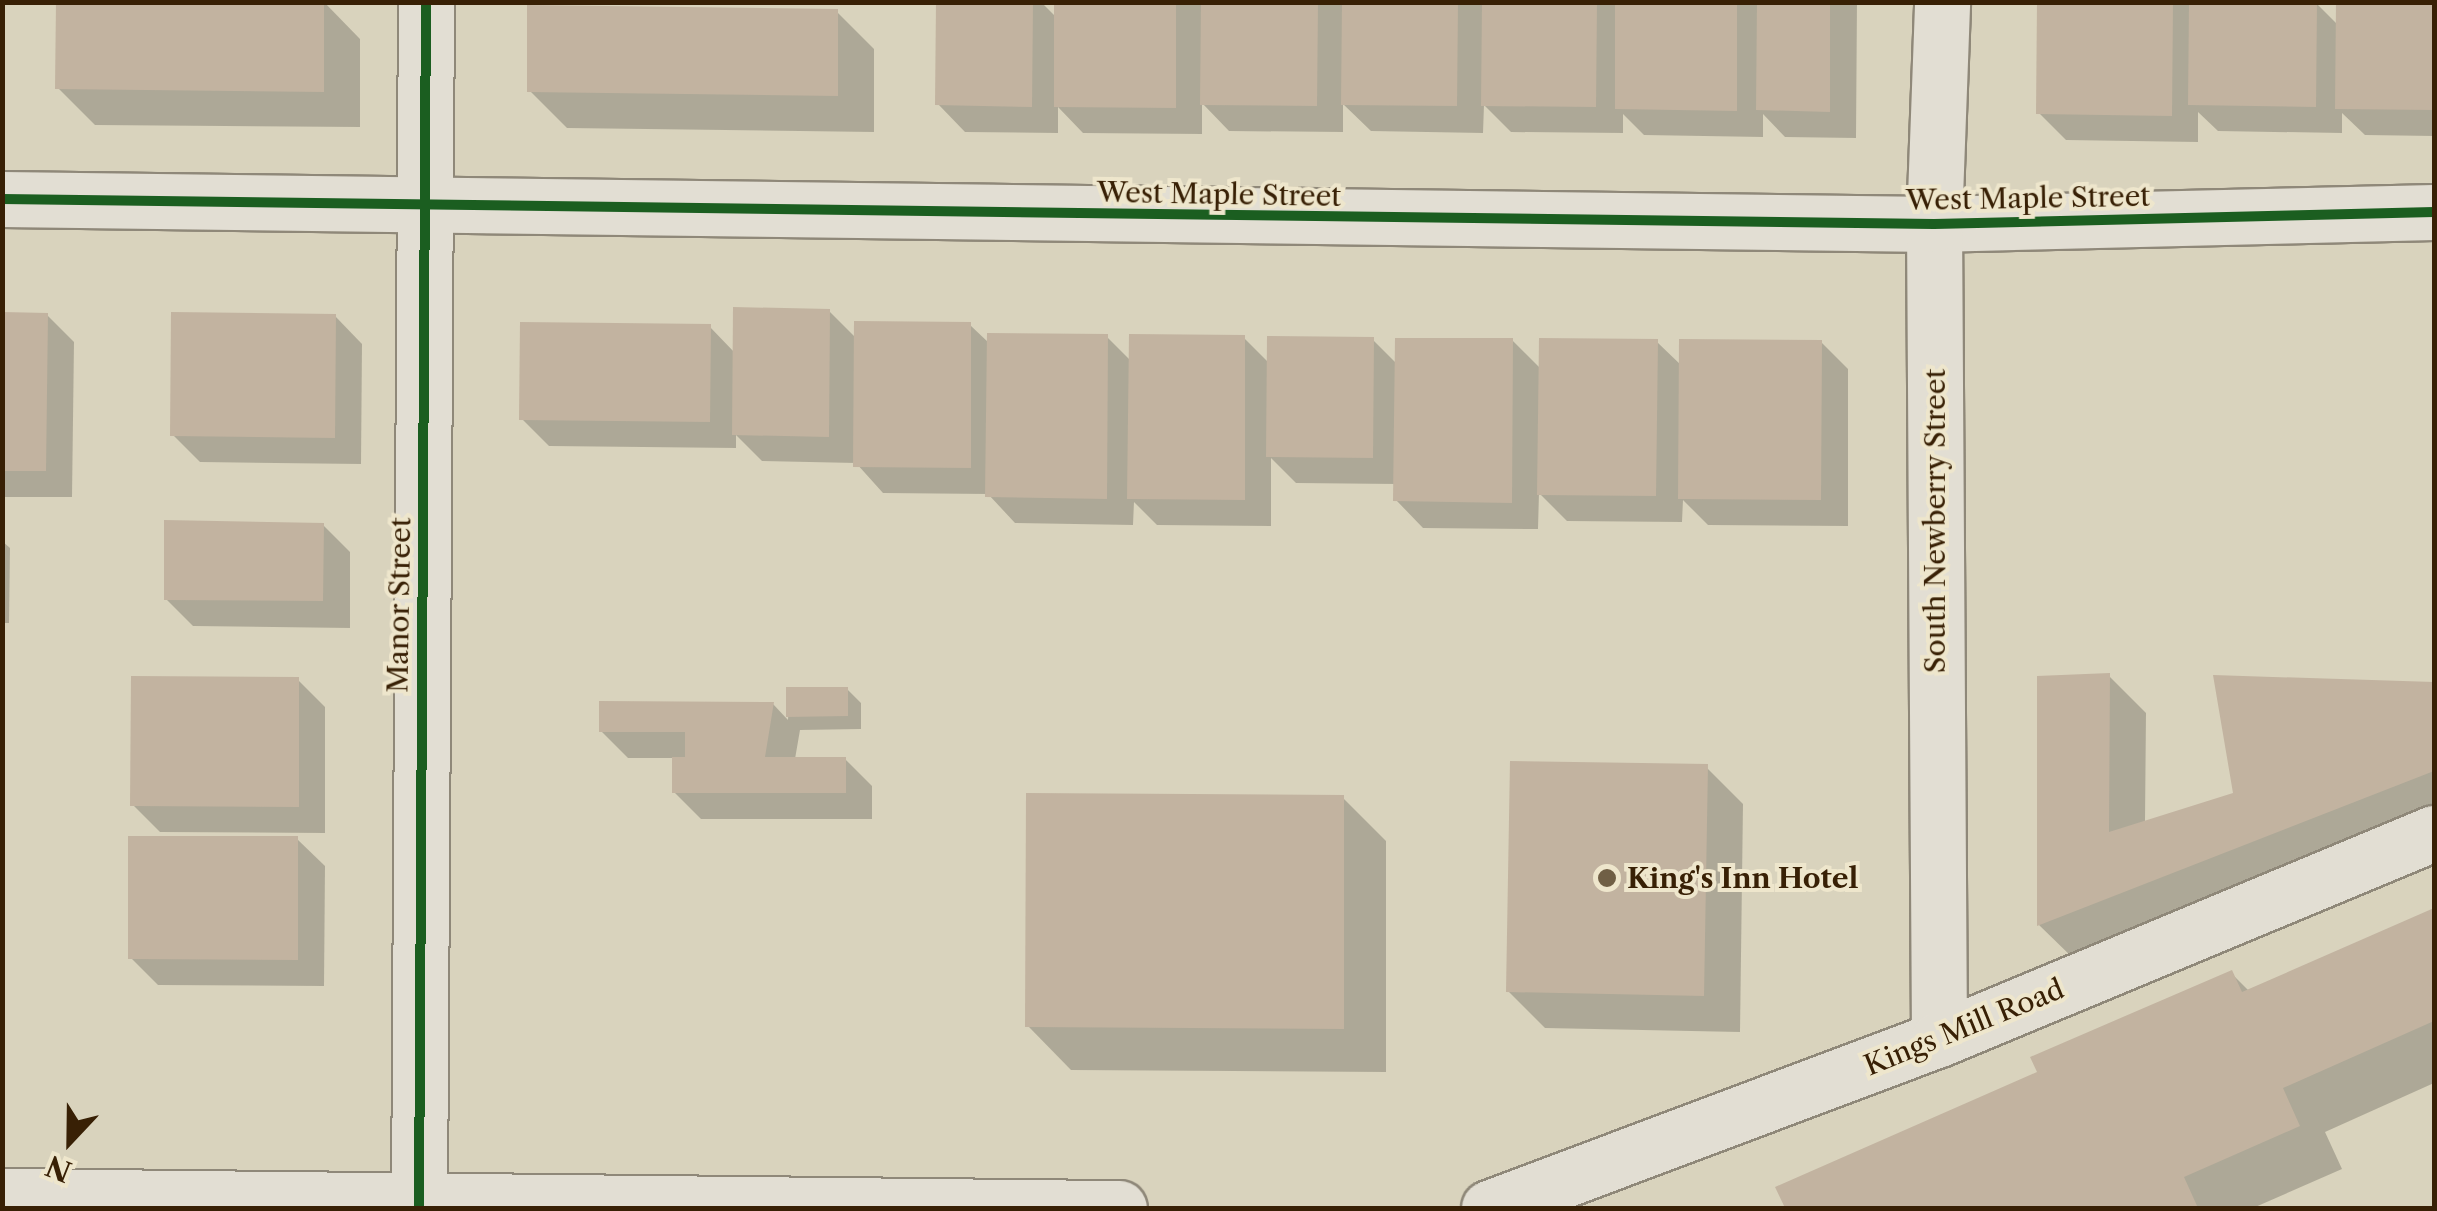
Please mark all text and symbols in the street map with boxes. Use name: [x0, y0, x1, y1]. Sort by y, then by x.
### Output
street label: West Maple Street: [1097, 175, 1341, 213]
street label: West Maple Street: [1906, 179, 2150, 217]
street label: South Newberry Street: [1918, 368, 1952, 674]
street label: Manor Street: [381, 517, 417, 693]
place label: King's Inn Hotel: [1627, 861, 1858, 895]
marker: King's Inn Hotel: [1596, 867, 1618, 889]
street label: Kings Mill Road: [1859, 972, 2069, 1082]
north arrow: [20, 1091, 120, 1191]
text: N: [41, 1148, 76, 1189]

